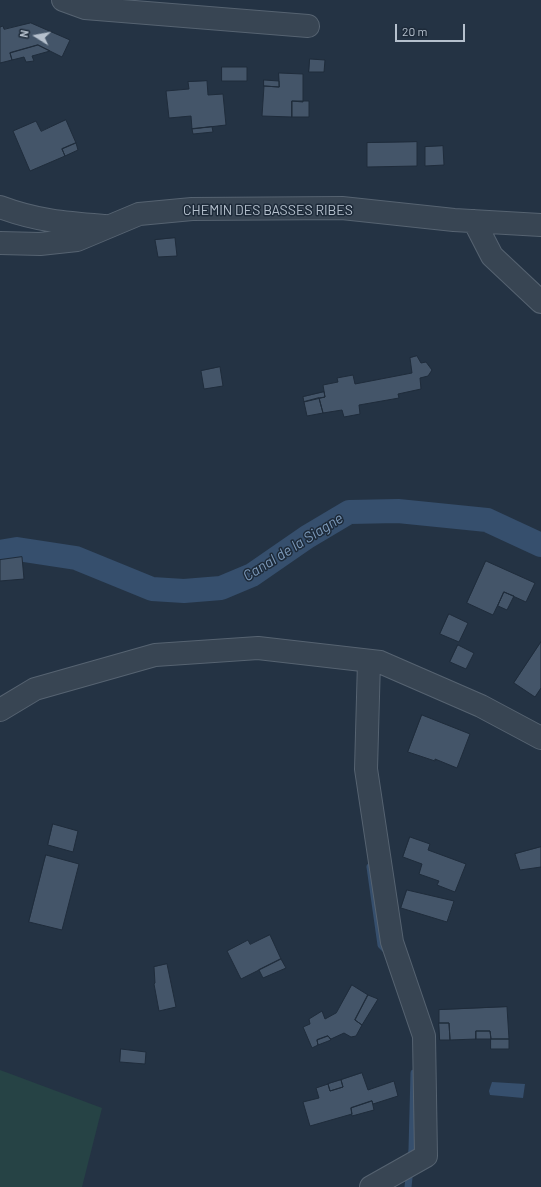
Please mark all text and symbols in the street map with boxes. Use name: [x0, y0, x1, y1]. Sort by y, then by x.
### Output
north arrow: [16, 16, 56, 56]
scale bar: [397, 16, 467, 42]
text: 20 m: [402, 24, 428, 38]
text: N: [17, 29, 31, 38]
street label: CHEMIN DES BASSES RIBES: [183, 202, 353, 218]
water label: Canal de la Siagne: [240, 509, 346, 585]

